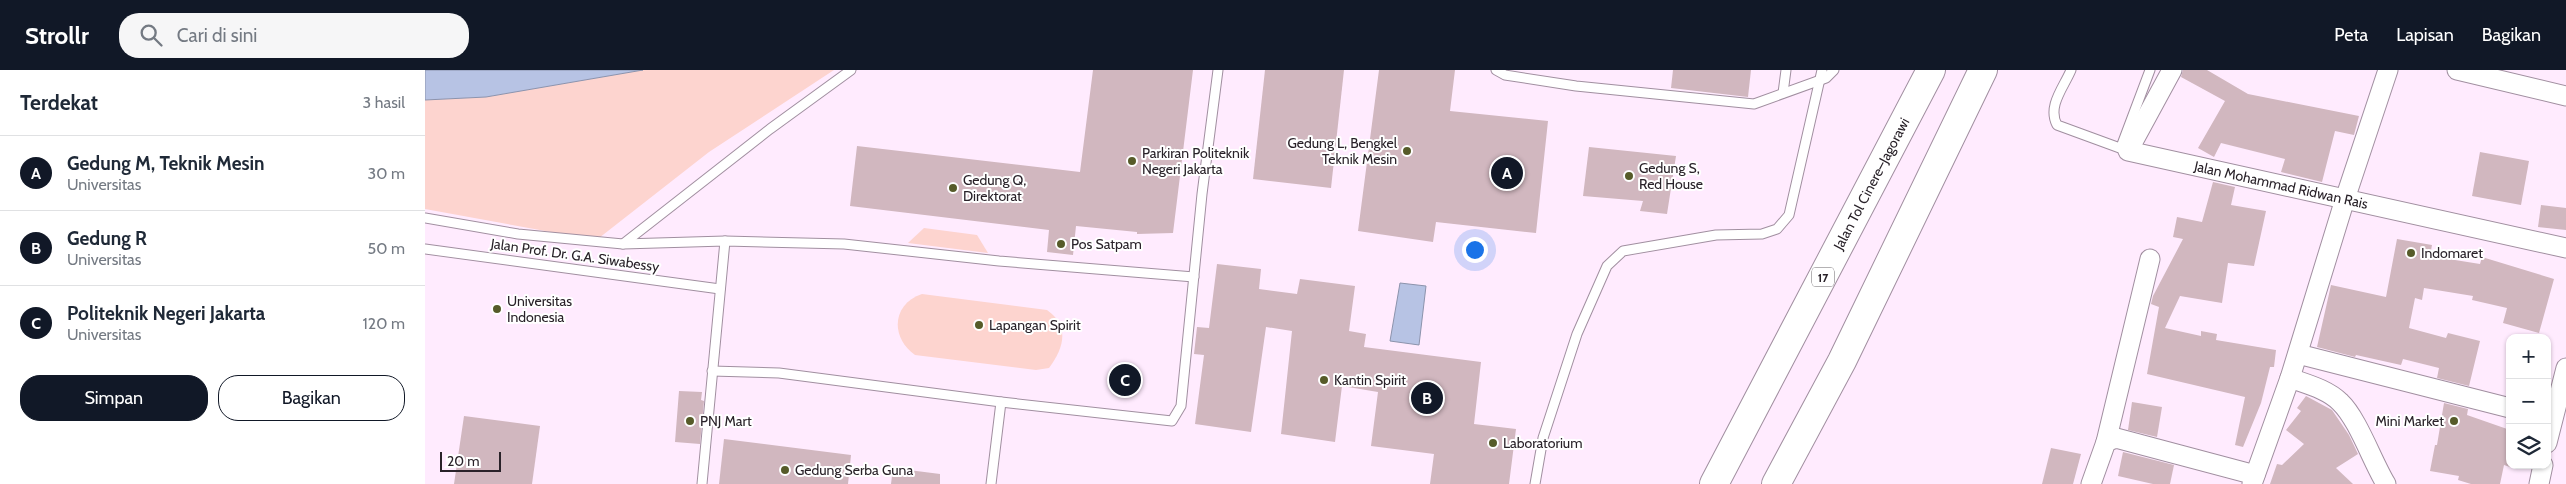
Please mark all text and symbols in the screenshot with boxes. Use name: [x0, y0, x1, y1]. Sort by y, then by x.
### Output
search box: [119, 13, 469, 58]
text: Strollr: [25, 21, 89, 50]
icon: search: [137, 21, 165, 49]
text: Cari di sini: [177, 24, 257, 47]
text: Peta: [2334, 24, 2368, 46]
text: Lapisan: [2396, 24, 2454, 46]
text: Bagikan: [2482, 24, 2541, 46]
text: Terdekat: [20, 90, 98, 115]
text: 3 hasil: [363, 93, 405, 112]
street label: Jalan Tol Cinere–Jagorawi: [1829, 115, 1913, 254]
place label: Gedung L, Bengkel Teknik Mesin: [1287, 134, 1398, 168]
place label: Parkiran Politeknik Negeri Jakarta: [1142, 144, 1250, 178]
marker: Gedung L, Bengkel Teknik Mesin: [1401, 145, 1413, 157]
text: Gedung M, Teknik Mesin: [67, 152, 265, 175]
pin: A: [1491, 154, 1523, 192]
marker: Parkiran Politeknik Negeri Jakarta: [1126, 155, 1138, 167]
street label: Jalan Mohammad Ridwan Rais: [2192, 157, 2370, 213]
place label: Gedung S, Red House: [1639, 159, 1703, 193]
text: A: [31, 164, 41, 183]
text: 30 m: [368, 164, 405, 183]
marker: Gedung S, Red House: [1623, 170, 1635, 182]
place label: Gedung Q, Direktorat: [963, 171, 1026, 205]
text: Universitas: [67, 175, 141, 194]
marker: Gedung Q, Direktorat: [947, 182, 959, 194]
text: Gedung R: [67, 227, 147, 250]
street label: Jalan Prof. Dr. G.A. Siwabessy: [489, 234, 660, 276]
place label: Pos Satpam: [1071, 235, 1142, 253]
your location: [1462, 237, 1488, 263]
marker: Pos Satpam: [1055, 238, 1067, 250]
text: B: [31, 239, 41, 258]
text: 50 m: [368, 239, 405, 258]
place label: Indomaret: [2421, 244, 2483, 262]
marker: Indomaret: [2405, 247, 2417, 259]
text: Universitas: [67, 250, 141, 269]
road number: 17: [1812, 268, 1834, 286]
place label: Universitas Indonesia: [507, 292, 572, 326]
text: Politeknik Negeri Jakarta: [67, 302, 265, 325]
marker: Universitas Indonesia: [491, 303, 503, 315]
text: C: [31, 314, 41, 333]
text: 120 m: [363, 314, 405, 333]
place label: Lapangan Spirit: [989, 316, 1081, 334]
marker: Lapangan Spirit: [973, 319, 985, 331]
text: Universitas: [67, 325, 141, 344]
map controls: [2506, 334, 2551, 469]
button: +: [2506, 334, 2551, 379]
pin: C: [1109, 361, 1141, 399]
place label: Kantin Spirit: [1334, 371, 1406, 389]
marker: Kantin Spirit: [1318, 374, 1330, 386]
button: Simpan: [20, 375, 208, 421]
button: Bagikan: [218, 375, 405, 421]
pin: B: [1411, 379, 1443, 417]
button: −: [2506, 379, 2551, 424]
place label: PNJ Mart: [700, 412, 752, 430]
place label: Mini Market: [2376, 412, 2444, 430]
marker: PNJ Mart: [684, 415, 696, 427]
marker: Mini Market: [2448, 415, 2460, 427]
button: layers: [2506, 424, 2551, 469]
place label: Laboratorium: [1503, 434, 1582, 452]
marker: Laboratorium: [1487, 437, 1499, 449]
scale bar: [440, 449, 501, 472]
text: 20 m: [447, 452, 480, 470]
place label: Gedung Serba Guna: [795, 461, 913, 479]
marker: Gedung Serba Guna: [779, 464, 791, 476]

